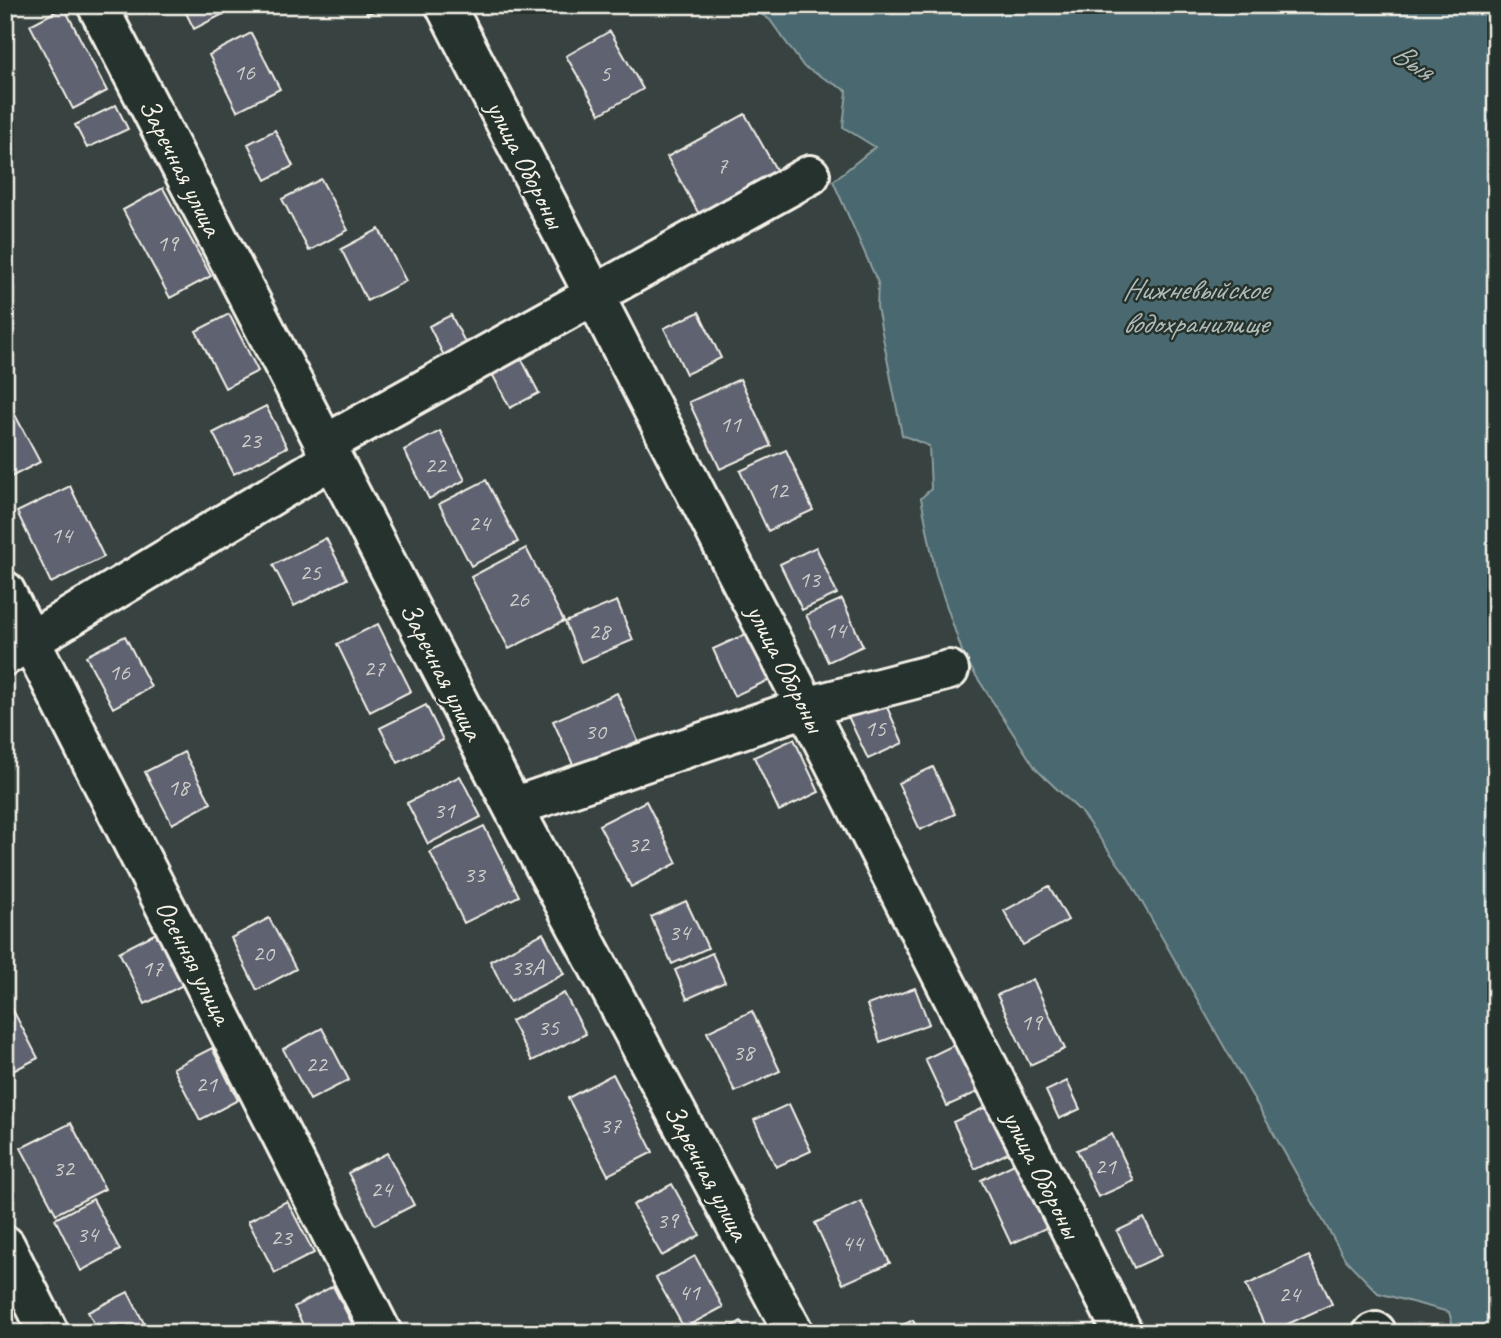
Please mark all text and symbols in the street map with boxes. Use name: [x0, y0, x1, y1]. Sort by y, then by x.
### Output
water label: Выя: [1385, 33, 1444, 91]
house number: 16: [233, 57, 256, 87]
house number: 5: [600, 58, 612, 88]
street label: Заречная улица: [131, 92, 231, 243]
street label: улица Обороны: [478, 92, 574, 236]
house number: 7: [717, 150, 729, 180]
house number: 19: [156, 228, 180, 258]
water label: Нижневыйское водохранилище: [1122, 270, 1272, 342]
house number: 11: [719, 409, 742, 439]
house number: 23: [239, 425, 263, 455]
house number: 22: [424, 450, 448, 480]
house number: 12: [766, 475, 790, 505]
house number: 24: [468, 508, 492, 538]
house number: 14: [50, 520, 74, 550]
house number: 25: [299, 557, 322, 587]
house number: 13: [798, 564, 822, 594]
house number: 26: [507, 584, 530, 614]
street label: Заречная улица: [392, 596, 492, 747]
street label: улица Обороны: [738, 596, 834, 740]
house number: 14: [824, 615, 848, 645]
house number: 28: [588, 616, 612, 646]
house number: 27: [363, 653, 386, 683]
house number: 16: [108, 657, 131, 687]
house number: 15: [864, 713, 887, 743]
house number: 30: [584, 716, 608, 746]
house number: 18: [167, 772, 191, 802]
house number: 31: [433, 795, 456, 825]
house number: 32: [627, 829, 651, 859]
house number: 33: [463, 859, 487, 889]
street label: Осенняя улица: [148, 894, 241, 1032]
house number: 34: [668, 917, 692, 947]
house number: 20: [252, 938, 276, 968]
house number: 33А: [510, 952, 545, 982]
house number: 17: [141, 953, 164, 983]
house number: 19: [1020, 1007, 1044, 1037]
house number: 35: [537, 1012, 560, 1042]
house number: 38: [732, 1037, 756, 1067]
house number: 22: [305, 1049, 329, 1079]
house number: 21: [195, 1069, 218, 1099]
street label: Заречная улица: [656, 1098, 758, 1248]
street label: улица Обороны: [994, 1102, 1090, 1246]
house number: 37: [599, 1110, 622, 1140]
house number: 21: [1094, 1151, 1117, 1181]
house number: 32: [52, 1153, 76, 1183]
house number: 24: [370, 1174, 394, 1204]
house number: 39: [656, 1205, 680, 1235]
house number: 34: [76, 1219, 100, 1249]
house number: 23: [270, 1222, 294, 1252]
house number: 44: [841, 1228, 865, 1258]
house number: 41: [678, 1277, 701, 1307]
house number: 24: [1278, 1279, 1302, 1309]

